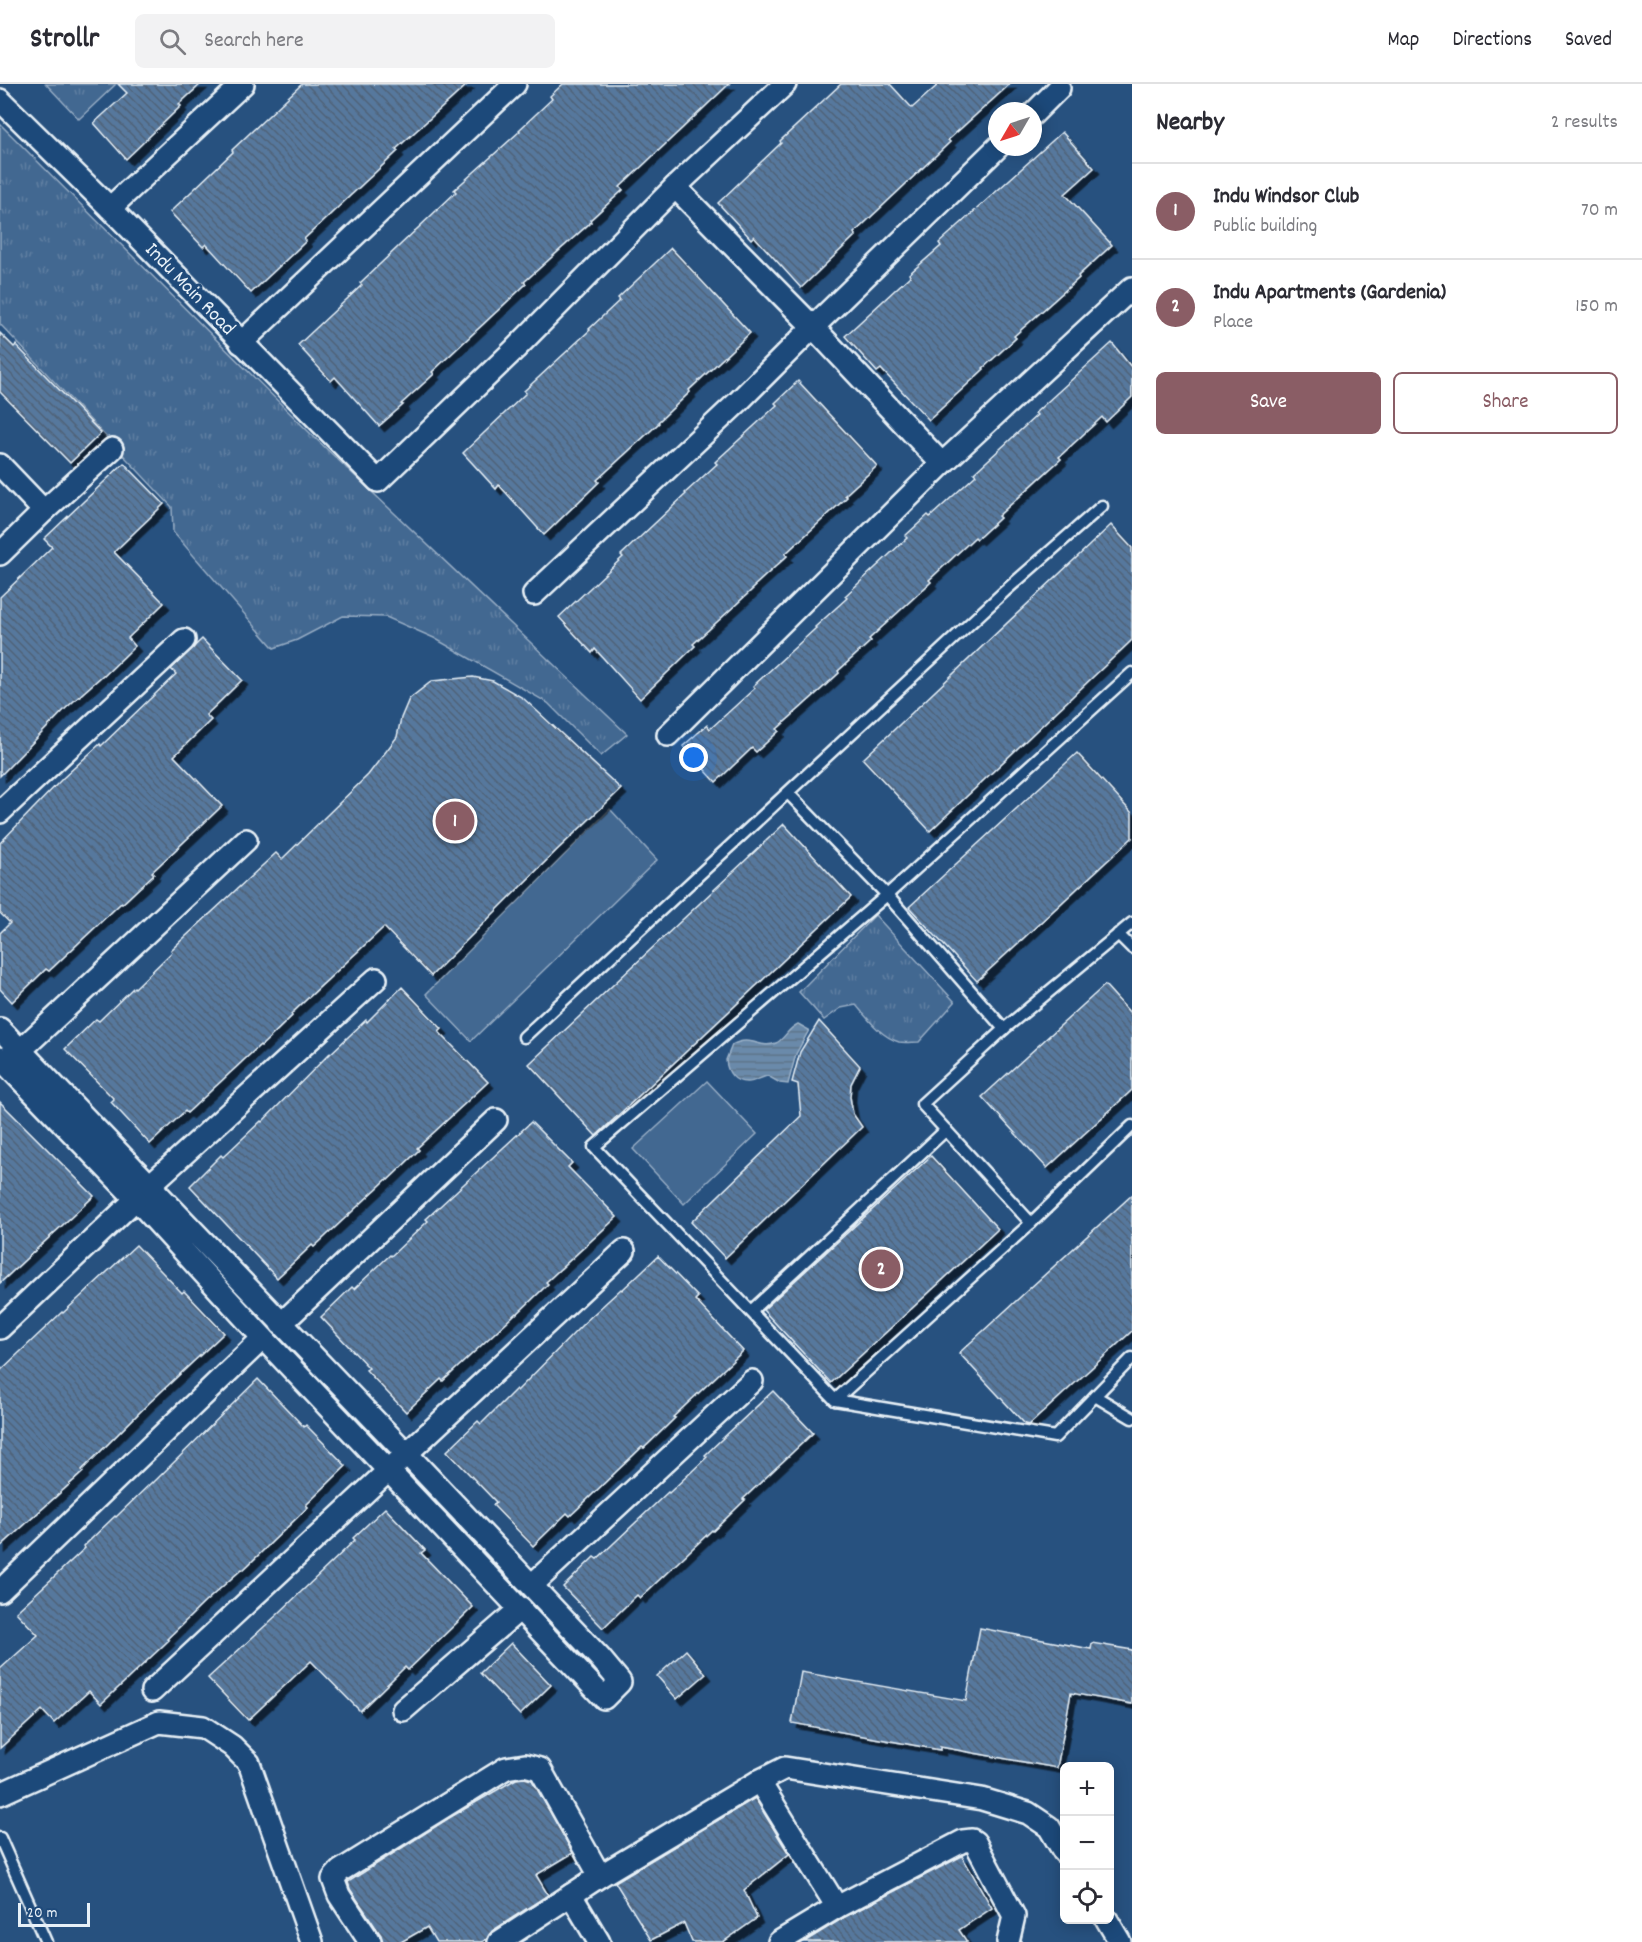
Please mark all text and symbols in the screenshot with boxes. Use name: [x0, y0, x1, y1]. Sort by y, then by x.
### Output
search box: [135, 14, 555, 68]
text: Strollr: [30, 21, 99, 61]
icon: search: [156, 25, 189, 58]
text: Search here: [204, 26, 304, 57]
text: Map: [1388, 26, 1419, 56]
text: Directions: [1452, 26, 1532, 56]
text: Saved: [1565, 26, 1612, 56]
north arrow: [988, 102, 1042, 156]
text: Nearby: [1156, 105, 1224, 142]
text: 2 results: [1551, 109, 1618, 137]
text: Indu Windsor Club: [1213, 182, 1359, 213]
text: 1: [1173, 197, 1178, 225]
text: 70 m: [1581, 197, 1618, 225]
text: Public building: [1213, 213, 1317, 241]
street label: Indu Main Road: [137, 237, 241, 343]
text: Indu Apartments (Gardenia): [1213, 278, 1446, 309]
text: 2: [1171, 293, 1180, 321]
text: 150 m: [1575, 293, 1618, 321]
text: Place: [1213, 309, 1253, 337]
button: Save: [1156, 372, 1381, 434]
button: Share: [1393, 372, 1618, 434]
your location: [679, 743, 708, 772]
pin: 1: [436, 798, 474, 844]
pin: 2: [862, 1246, 900, 1292]
map controls: [1060, 1762, 1114, 1924]
button: +: [1060, 1762, 1114, 1816]
button: −: [1060, 1816, 1114, 1870]
button: locate: [1060, 1870, 1114, 1924]
scale bar: [18, 1900, 90, 1928]
text: 20 m: [27, 1902, 57, 1925]

